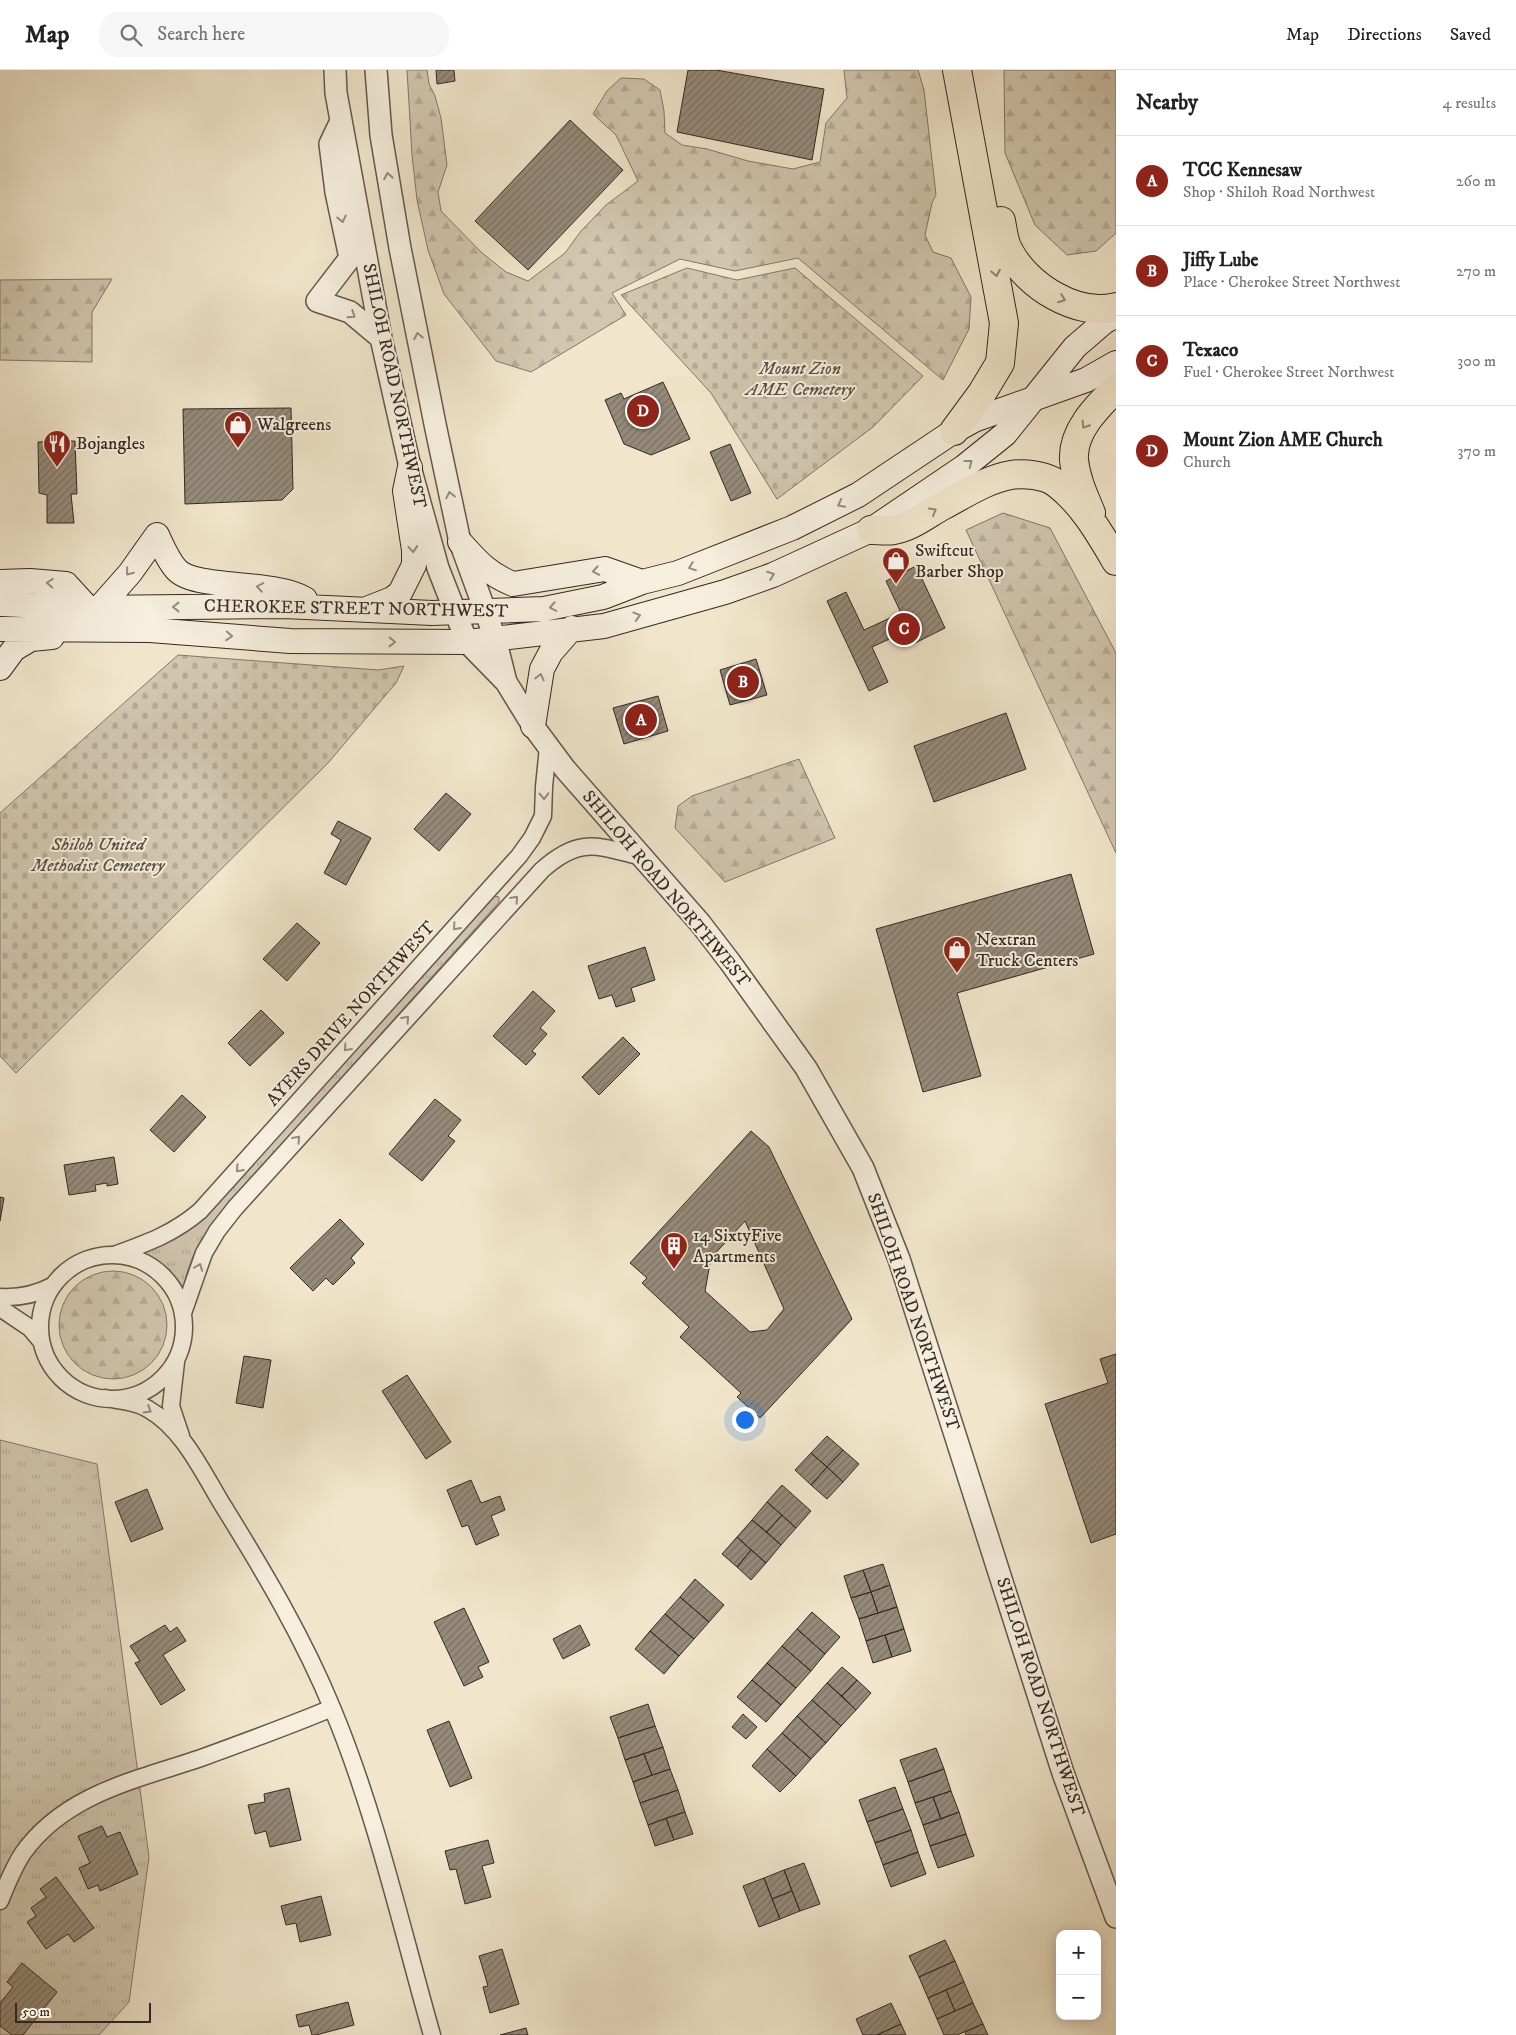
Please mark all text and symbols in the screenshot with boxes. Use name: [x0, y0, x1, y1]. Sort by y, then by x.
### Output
search box: [99, 12, 449, 57]
text: Map: [25, 20, 69, 50]
icon: search: [117, 21, 145, 49]
text: Search here: [157, 23, 245, 46]
text: Map: [1286, 24, 1319, 46]
text: Directions: [1347, 24, 1422, 46]
text: Saved: [1450, 24, 1491, 46]
text: Nearby: [1136, 90, 1198, 116]
text: 4 results: [1443, 93, 1496, 113]
text: TCC Kennesaw: [1183, 159, 1302, 182]
one-way arrow: [383, 171, 394, 179]
text: A: [1147, 171, 1157, 191]
text: 260 m: [1456, 171, 1496, 191]
text: Shop · Shiloh Road Northwest: [1183, 182, 1375, 202]
one-way arrow: [336, 214, 347, 223]
text: Jiffy Lube: [1183, 249, 1258, 272]
text: B: [1147, 261, 1157, 281]
text: 270 m: [1456, 261, 1496, 281]
street label: SHILOH ROAD NORTHWEST: [357, 262, 431, 511]
one-way arrow: [990, 268, 1000, 277]
text: Place · Cherokee Street Northwest: [1183, 272, 1400, 292]
one-way arrow: [1057, 293, 1066, 304]
one-way arrow: [346, 308, 355, 318]
one-way arrow: [413, 331, 423, 340]
text: Texaco: [1183, 339, 1238, 362]
text: C: [1147, 351, 1157, 371]
text: 300 m: [1457, 351, 1496, 371]
park label: Mount Zion AME Cemetery: [744, 358, 855, 401]
text: Fuel · Cherokee Street Northwest: [1183, 362, 1394, 382]
pin: D: [627, 392, 659, 430]
shop icon: Walgreens: [223, 410, 253, 449]
place label: Walgreens: [256, 414, 331, 436]
one-way arrow: [1082, 420, 1091, 429]
restaurant icon: Bojangles: [42, 429, 72, 468]
text: Mount Zion AME Church: [1183, 429, 1383, 452]
place label: Bojangles: [76, 433, 145, 455]
text: D: [1146, 441, 1158, 461]
text: 370 m: [1458, 441, 1496, 461]
text: Church: [1183, 452, 1231, 472]
one-way arrow: [963, 460, 972, 468]
one-way arrow: [445, 490, 456, 499]
one-way arrow: [837, 498, 846, 508]
one-way arrow: [927, 508, 936, 518]
place label: Swiftcut Barber Shop: [915, 540, 1004, 583]
one-way arrow: [408, 546, 419, 554]
shop icon: Swiftcut Barber Shop: [881, 546, 911, 585]
one-way arrow: [688, 561, 697, 572]
one-way arrow: [127, 566, 135, 575]
one-way arrow: [591, 566, 600, 576]
one-way arrow: [767, 571, 775, 581]
one-way arrow: [46, 577, 54, 588]
one-way arrow: [255, 582, 264, 592]
street label: CHEROKEE STREET NORTHWEST: [204, 595, 509, 623]
one-way arrow: [172, 602, 180, 612]
one-way arrow: [548, 602, 557, 612]
pin: C: [888, 610, 920, 648]
one-way arrow: [633, 612, 641, 622]
one-way arrow: [226, 630, 234, 641]
one-way arrow: [388, 637, 396, 647]
pin: B: [727, 663, 759, 701]
one-way arrow: [534, 673, 545, 682]
pin: A: [625, 701, 657, 739]
street label: SHILOH ROAD NORTHWEST: [577, 786, 755, 992]
one-way arrow: [539, 792, 549, 800]
park label: Shiloh United Methodist Cemetery: [29, 834, 166, 877]
one-way arrow: [510, 895, 519, 904]
street label: AYERS DRIVE NORTHWEST: [262, 917, 440, 1111]
one-way arrow: [453, 921, 462, 930]
place label: Nextran Truck Centers: [976, 929, 1078, 972]
shop icon: Nextran Truck Centers: [942, 935, 972, 974]
one-way arrow: [400, 1015, 409, 1024]
one-way arrow: [344, 1042, 353, 1051]
one-way arrow: [291, 1136, 300, 1145]
one-way arrow: [236, 1164, 245, 1173]
street label: SHILOH ROAD NORTHWEST: [862, 1190, 964, 1434]
place label: 14 SixtyFive Apartments: [693, 1225, 782, 1268]
building icon: 14 SixtyFive Apartments: [659, 1231, 689, 1270]
one-way arrow: [193, 1263, 203, 1272]
one-way arrow: [143, 1404, 152, 1414]
your location: [732, 1407, 758, 1433]
street label: SHILOH ROAD NORTHWEST: [991, 1575, 1089, 1820]
map controls: [1056, 1930, 1101, 2020]
button: +: [1056, 1930, 1101, 1975]
button: −: [1056, 1975, 1101, 2020]
scale bar: [15, 2000, 151, 2023]
text: 50 m: [22, 2003, 50, 2021]

